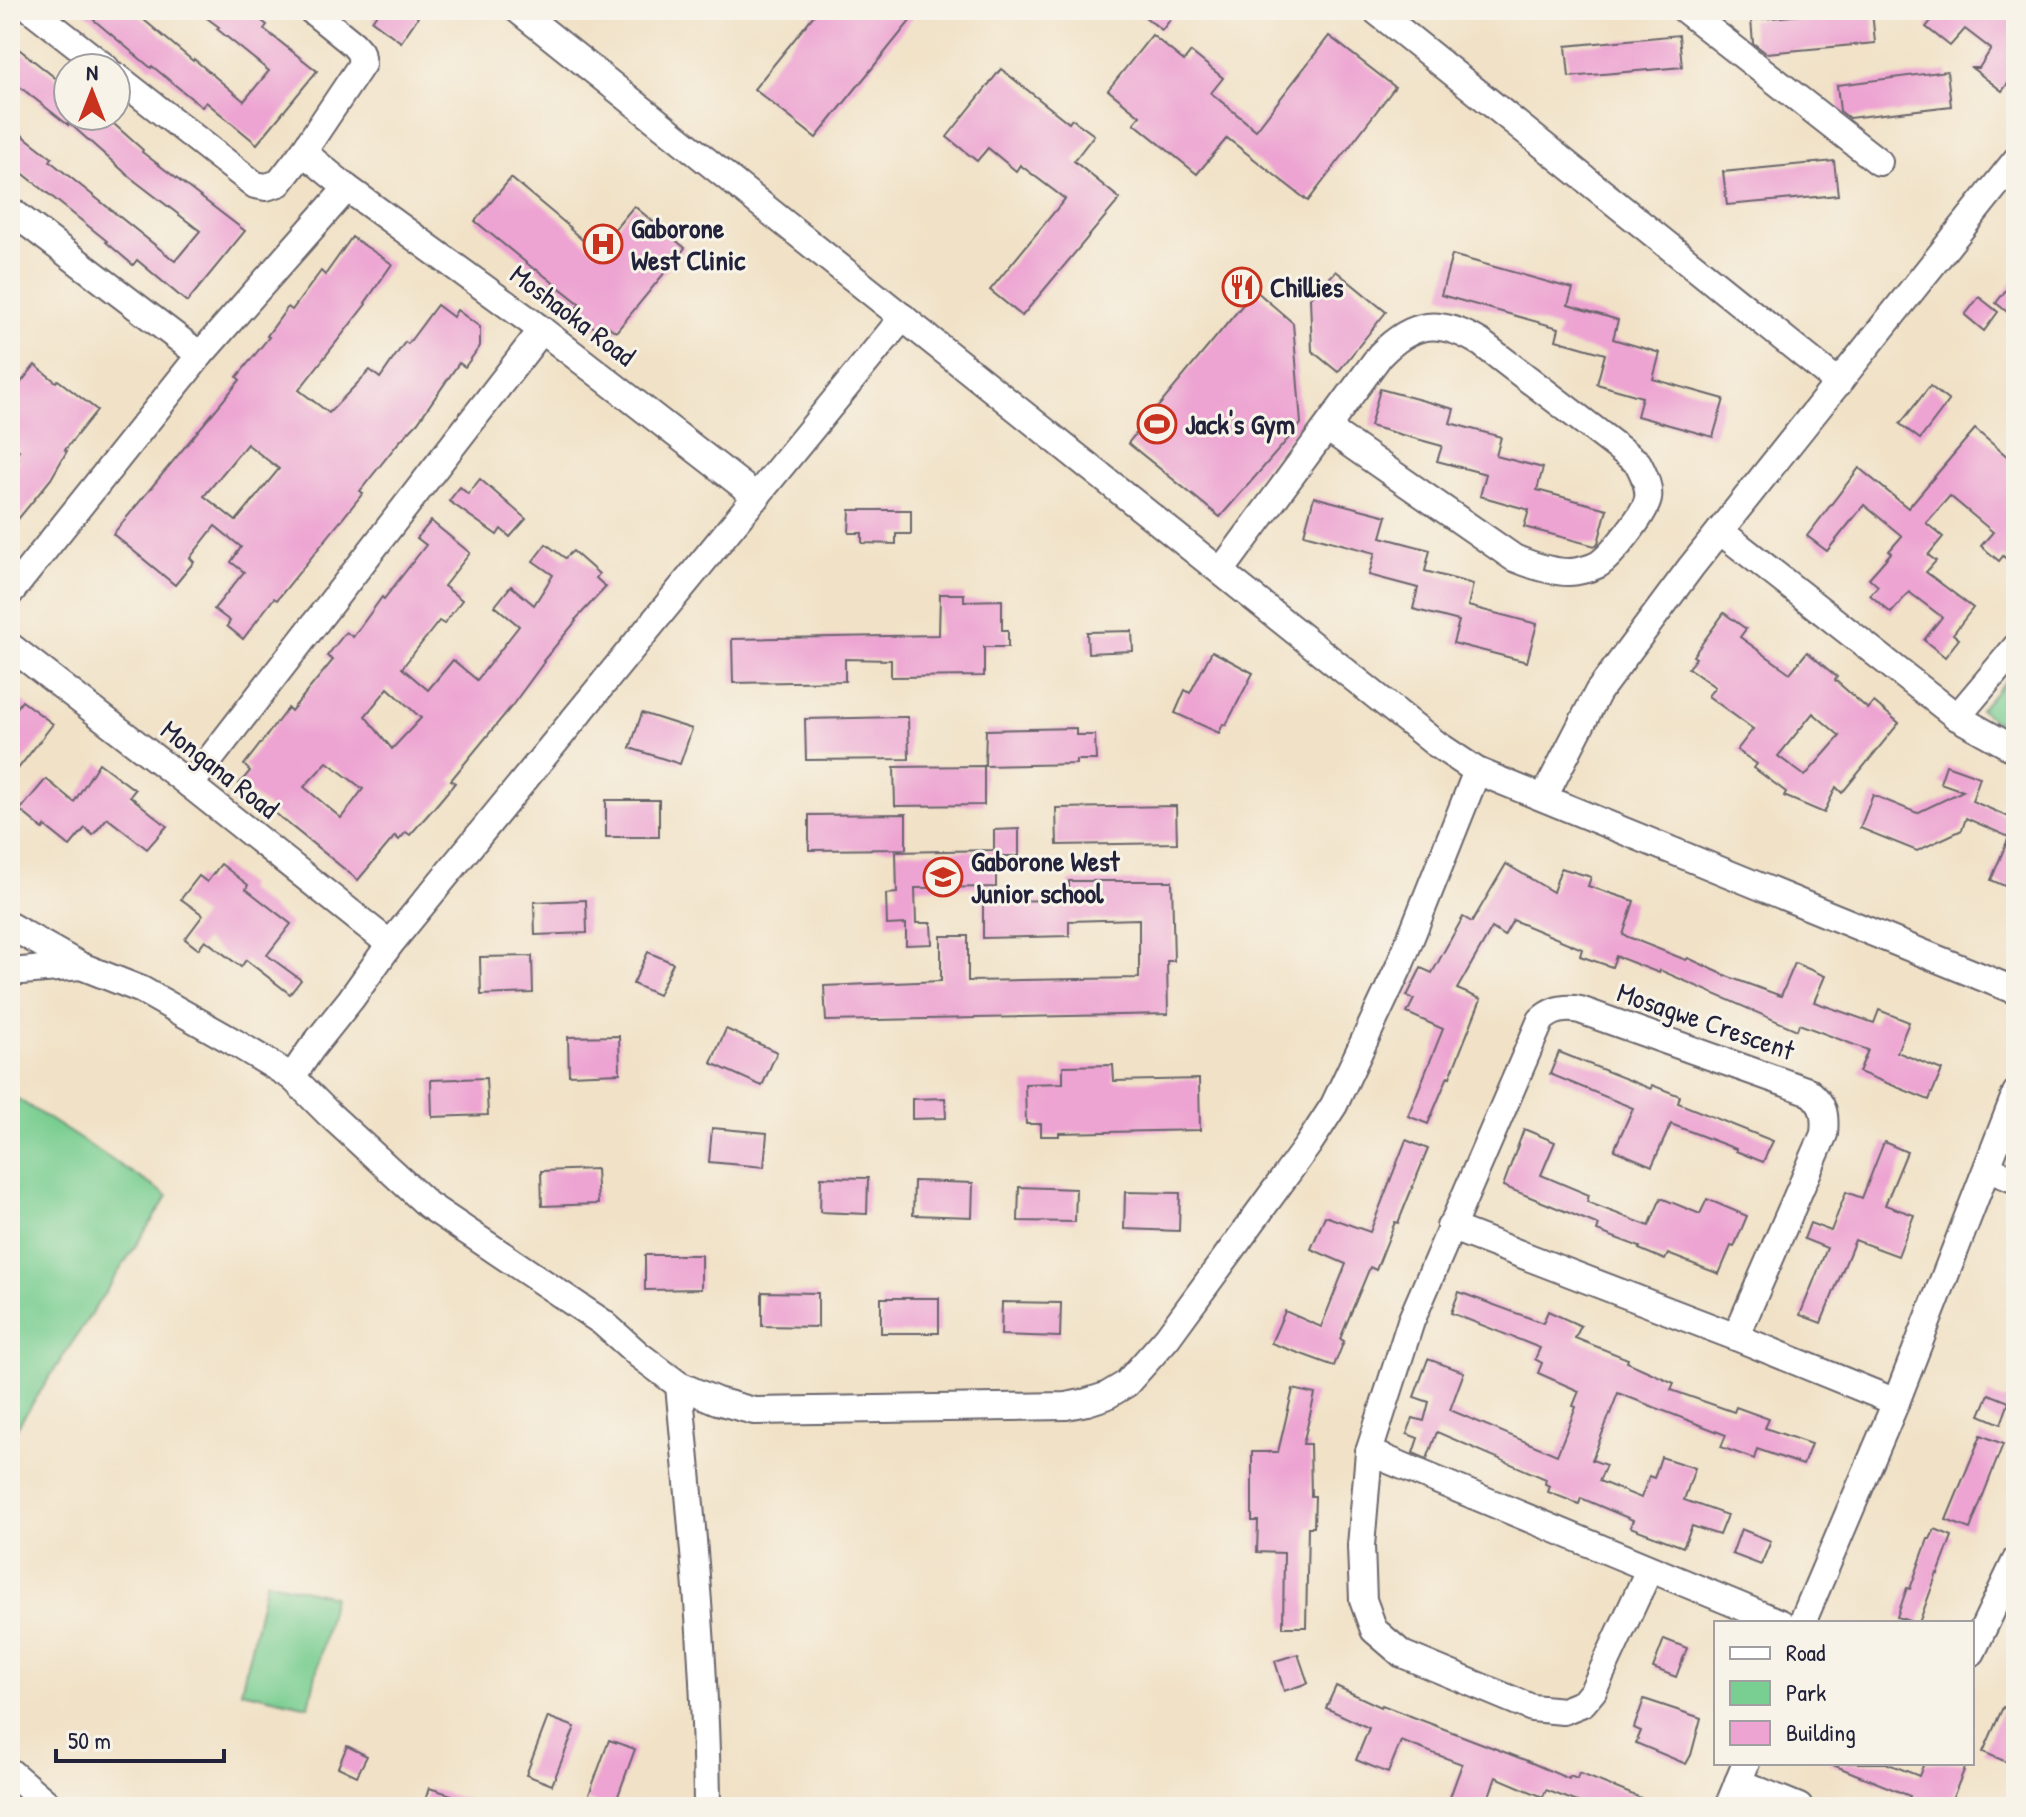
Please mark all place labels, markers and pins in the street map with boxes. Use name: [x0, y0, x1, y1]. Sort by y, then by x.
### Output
place label: Gaborone West Clinic: [631, 209, 746, 279]
hospital icon: Gaborone West Clinic: [582, 223, 624, 265]
restaurant icon: Chillies: [1221, 266, 1263, 308]
place label: Chillies: [1270, 268, 1344, 306]
sports icon: Jack's Gym: [1136, 403, 1178, 445]
place label: Jack's Gym: [1185, 405, 1295, 444]
place label: Gaborone West Junior school: [971, 842, 1121, 912]
school or university icon: Gaborone West Junior school: [922, 856, 964, 898]

